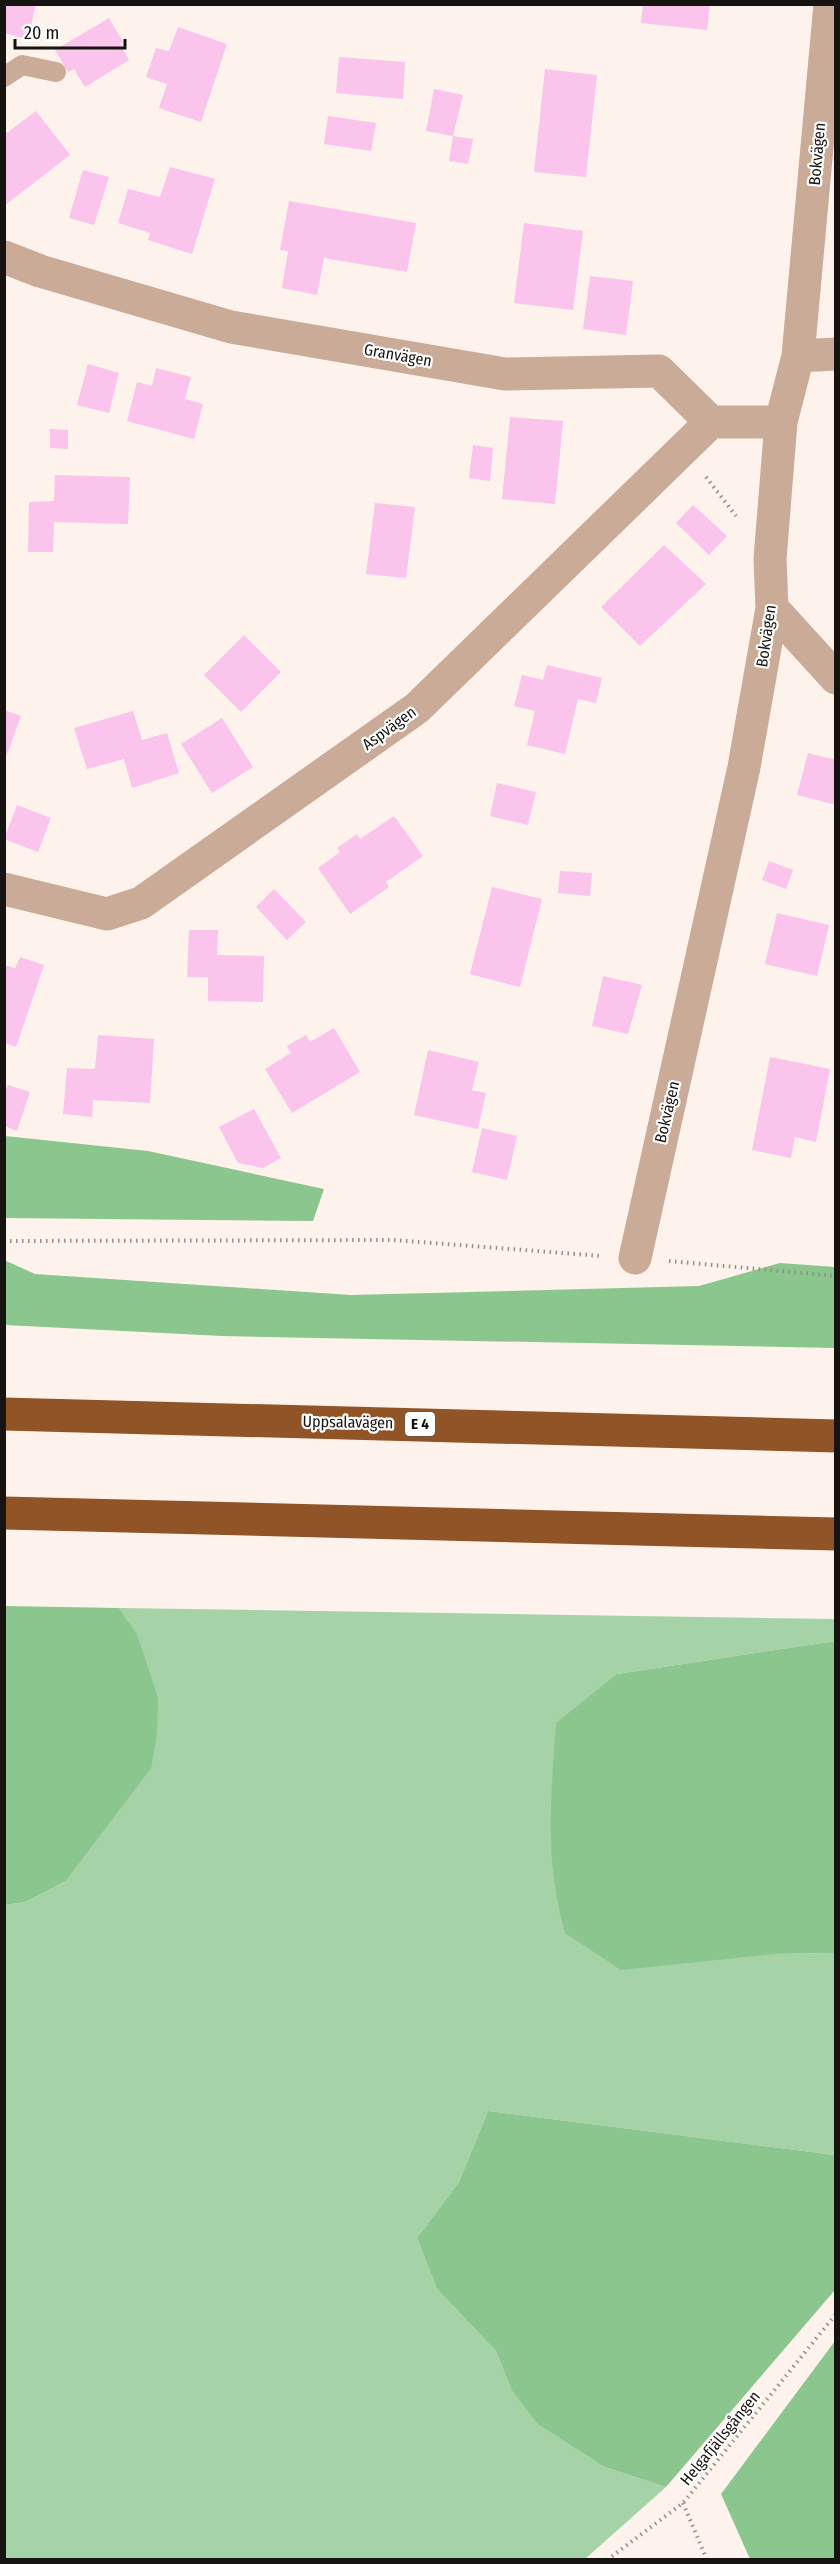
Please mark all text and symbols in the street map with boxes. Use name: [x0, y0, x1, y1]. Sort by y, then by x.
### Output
scale bar: [15, 12, 124, 50]
text: 20 m: [24, 22, 59, 44]
street label: Bokvägen: [805, 122, 829, 186]
street label: Granvägen: [363, 340, 433, 370]
street label: Bokvägen: [752, 604, 780, 668]
street label: Aspvägen: [358, 702, 420, 754]
street label: Bokvägen: [651, 1079, 683, 1145]
street label: Uppsalavägen: [302, 1412, 394, 1432]
road number: E 4: [405, 1412, 435, 1436]
street label: Helgafjällsgången: [676, 2387, 764, 2489]

